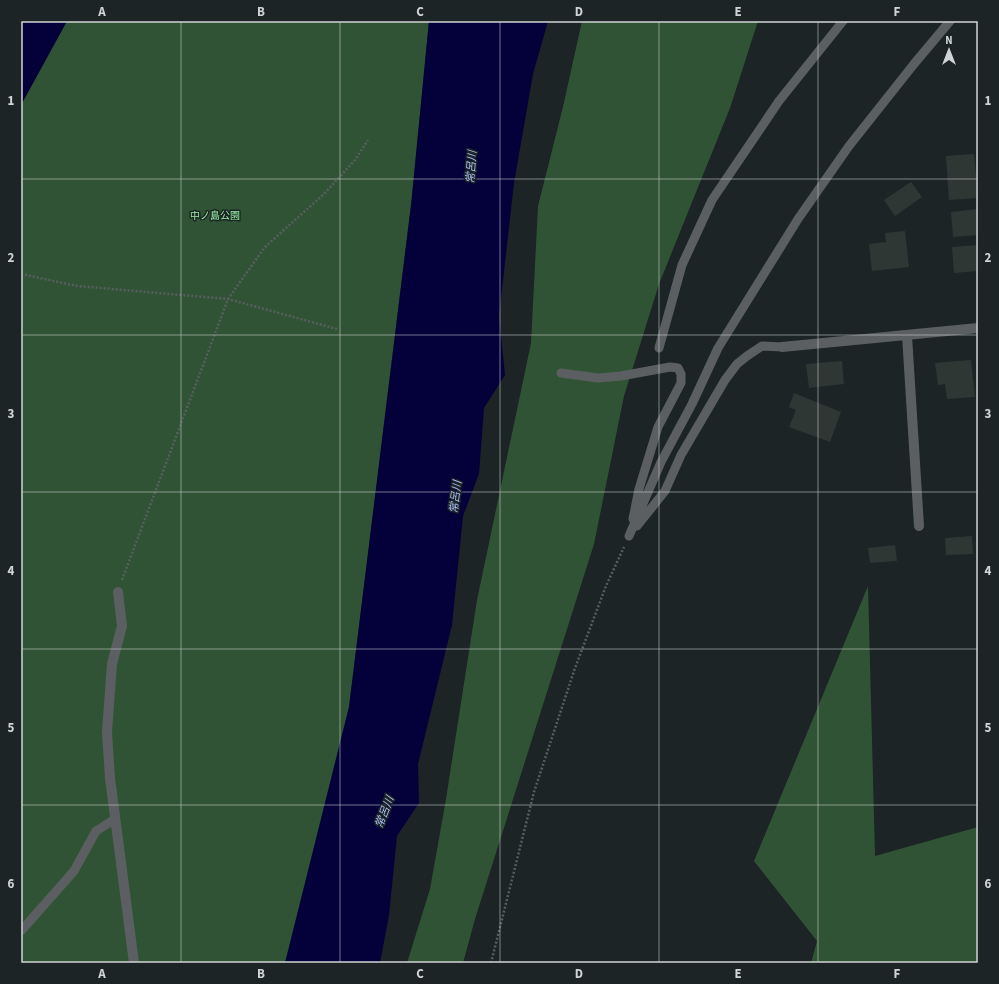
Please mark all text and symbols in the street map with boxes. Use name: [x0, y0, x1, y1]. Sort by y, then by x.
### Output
text: A: [97, 3, 106, 21]
text: B: [257, 3, 265, 21]
text: C: [416, 3, 424, 21]
text: D: [575, 3, 583, 21]
text: E: [734, 3, 742, 21]
text: F: [894, 3, 901, 21]
north arrow: [929, 30, 969, 70]
text: N: [945, 33, 953, 48]
text: 1: [8, 92, 15, 110]
text: 1: [985, 92, 992, 110]
water label: 常呂川: [463, 149, 480, 184]
park label: 中ノ島公園: [190, 209, 240, 223]
text: 2: [8, 249, 15, 267]
text: 2: [985, 249, 992, 267]
text: 3: [8, 405, 15, 423]
text: 3: [985, 405, 992, 423]
water label: 常呂川: [446, 479, 465, 514]
text: 4: [8, 562, 15, 580]
text: 4: [985, 562, 992, 580]
text: 5: [8, 719, 15, 737]
text: 5: [985, 719, 992, 737]
water label: 常呂川: [372, 793, 398, 830]
text: 6: [8, 875, 15, 893]
text: 6: [985, 875, 992, 893]
text: A: [97, 965, 106, 983]
text: B: [257, 965, 265, 983]
text: C: [416, 965, 424, 983]
text: D: [575, 965, 583, 983]
text: E: [734, 965, 742, 983]
text: F: [894, 965, 901, 983]

